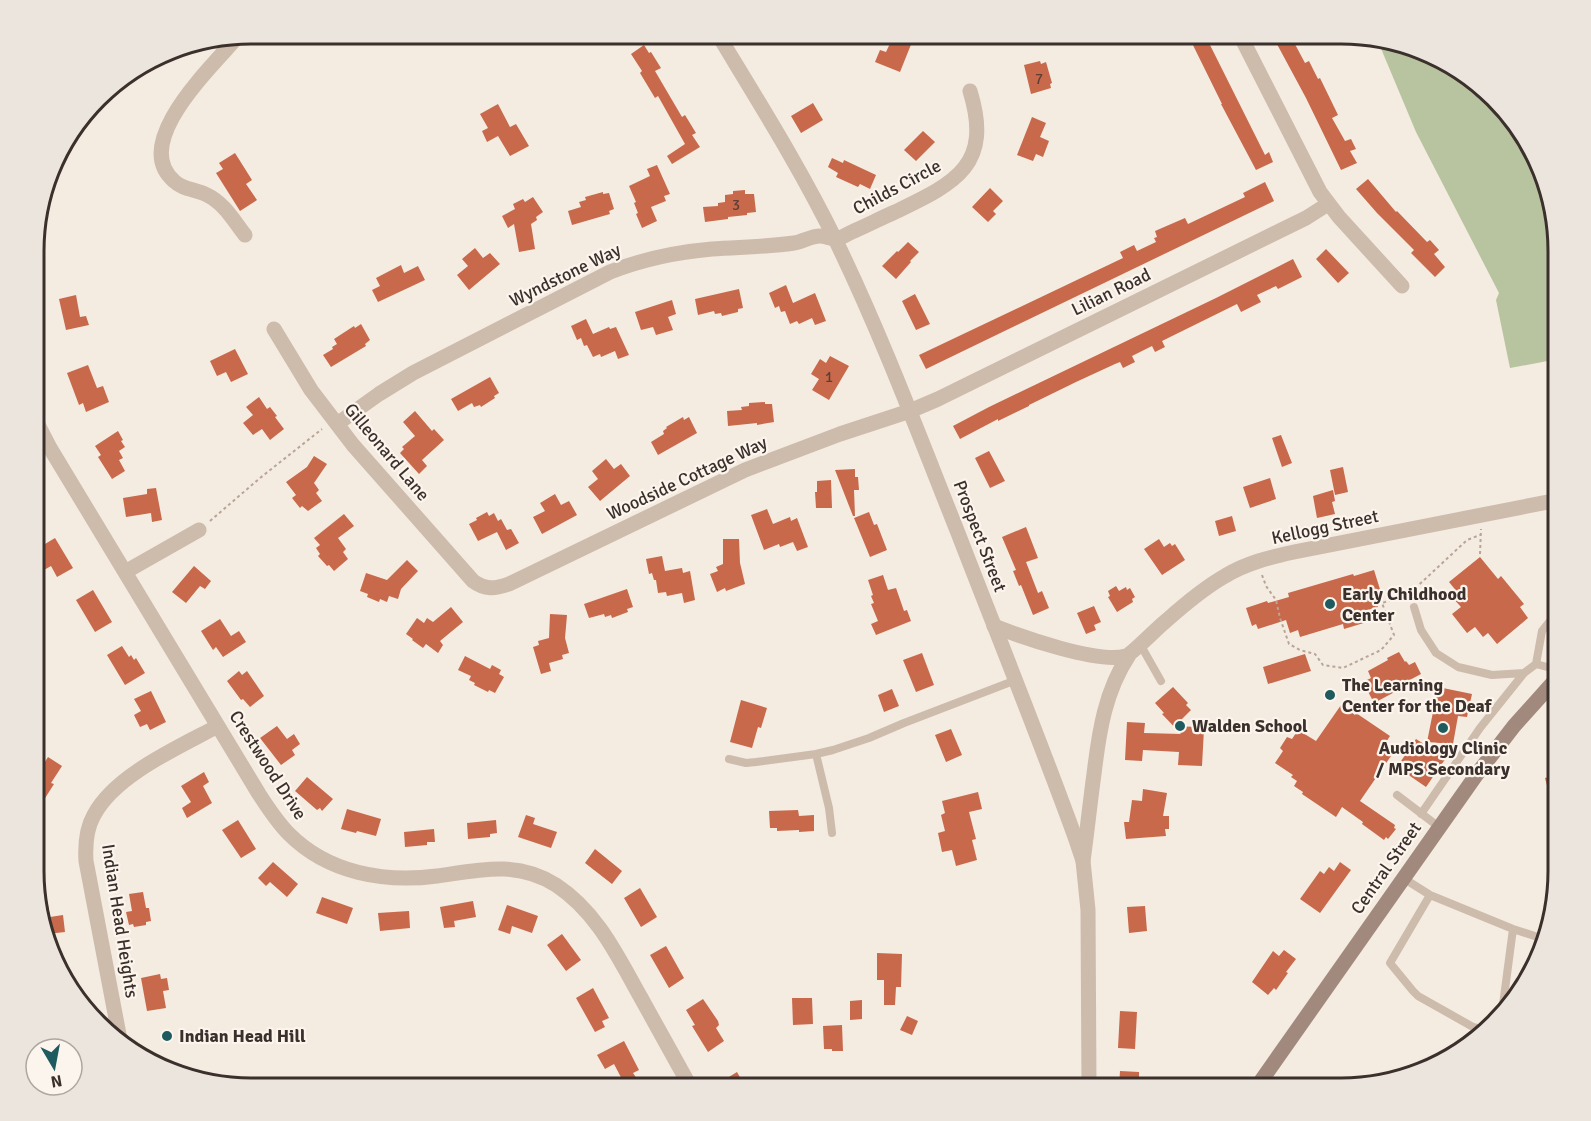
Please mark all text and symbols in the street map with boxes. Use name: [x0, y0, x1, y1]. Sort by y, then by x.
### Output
house number: 7: [1035, 70, 1043, 88]
street label: Childs Circle: [849, 155, 945, 219]
house number: 3: [732, 196, 740, 214]
street label: Wyndstone Way: [506, 238, 625, 311]
street label: Lilian Road: [1068, 263, 1154, 321]
house number: 1: [825, 368, 833, 386]
street label: Gilleonard Lane: [340, 399, 434, 505]
street label: Woodside Cottage Way: [603, 431, 771, 525]
street label: Prospect Street: [949, 477, 1011, 595]
street label: Kellogg Street: [1269, 505, 1381, 549]
place label: Early Childhood Center: [1342, 583, 1467, 626]
marker: Early Childhood Center: [1323, 597, 1337, 611]
place label: The Learning Center for the Deaf: [1342, 674, 1493, 717]
marker: The Learning Center for the Deaf: [1323, 688, 1337, 702]
street label: Crestwood Drive: [225, 706, 311, 824]
place label: Walden School: [1192, 715, 1308, 737]
marker: Walden School: [1173, 719, 1187, 733]
marker: Audiology Clinic / MPS Secondary: [1436, 721, 1450, 735]
place label: Audiology Clinic / MPS Secondary: [1376, 737, 1510, 780]
street label: Central Street: [1346, 818, 1426, 918]
street label: Indian Head Heights: [97, 842, 143, 1000]
place label: Indian Head Hill: [179, 1025, 306, 1047]
marker: Indian Head Hill: [160, 1029, 174, 1043]
north arrow: [24, 1037, 84, 1097]
text: N: [49, 1070, 64, 1092]

